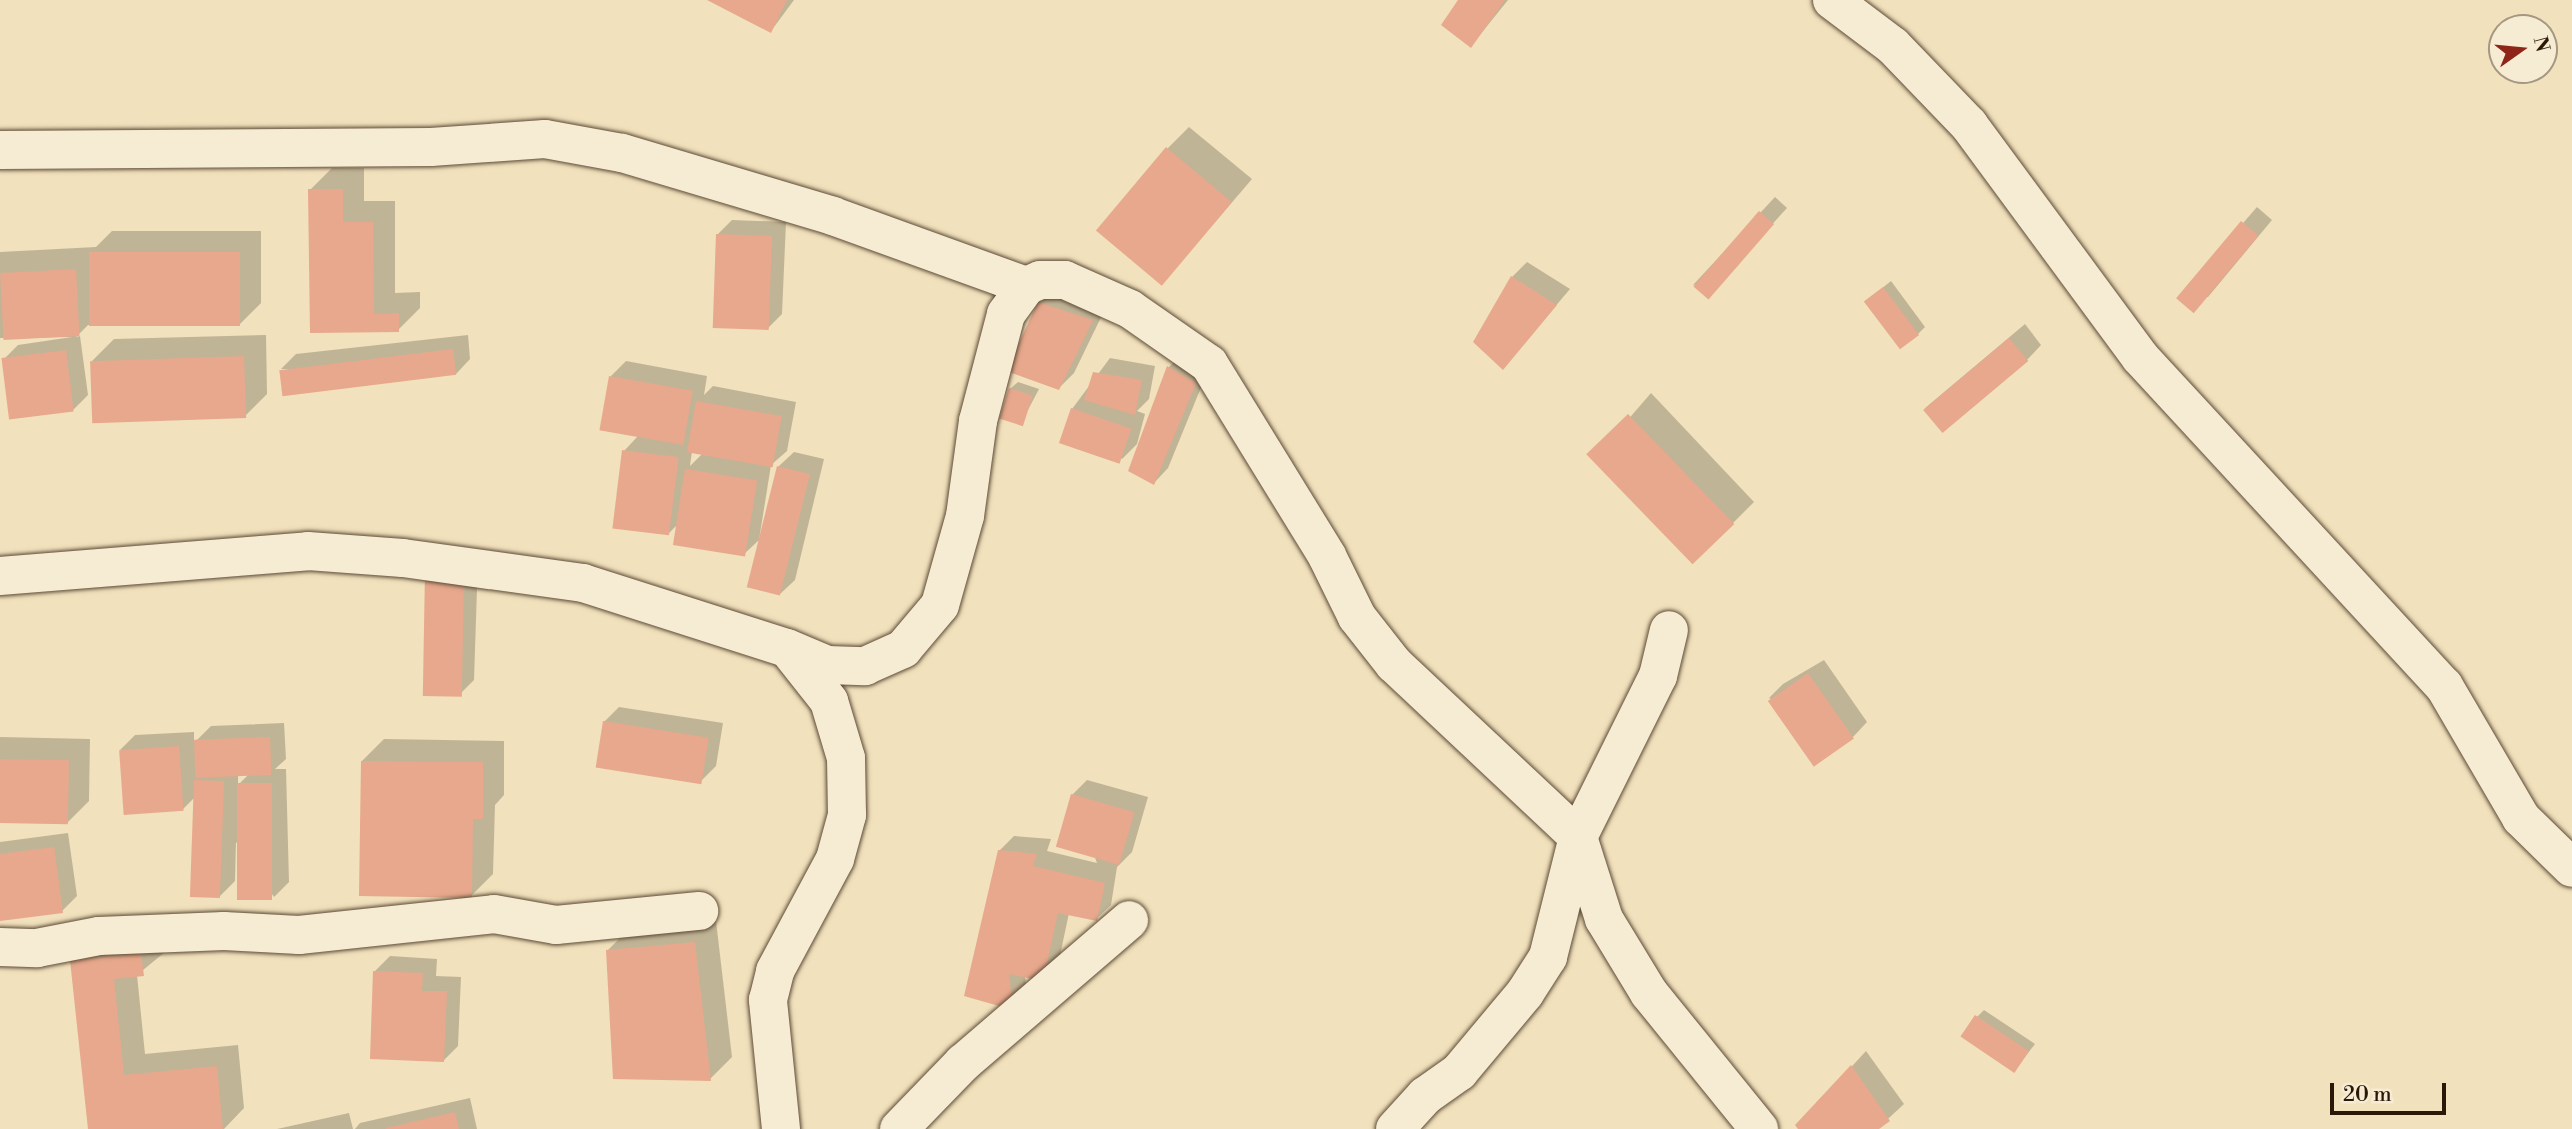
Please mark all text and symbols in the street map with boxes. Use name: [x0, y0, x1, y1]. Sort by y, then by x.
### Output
north arrow: [2488, 14, 2558, 84]
text: N: [2528, 34, 2555, 54]
scale bar: [2334, 1070, 2450, 1114]
text: 20 m: [2343, 1082, 2392, 1108]

